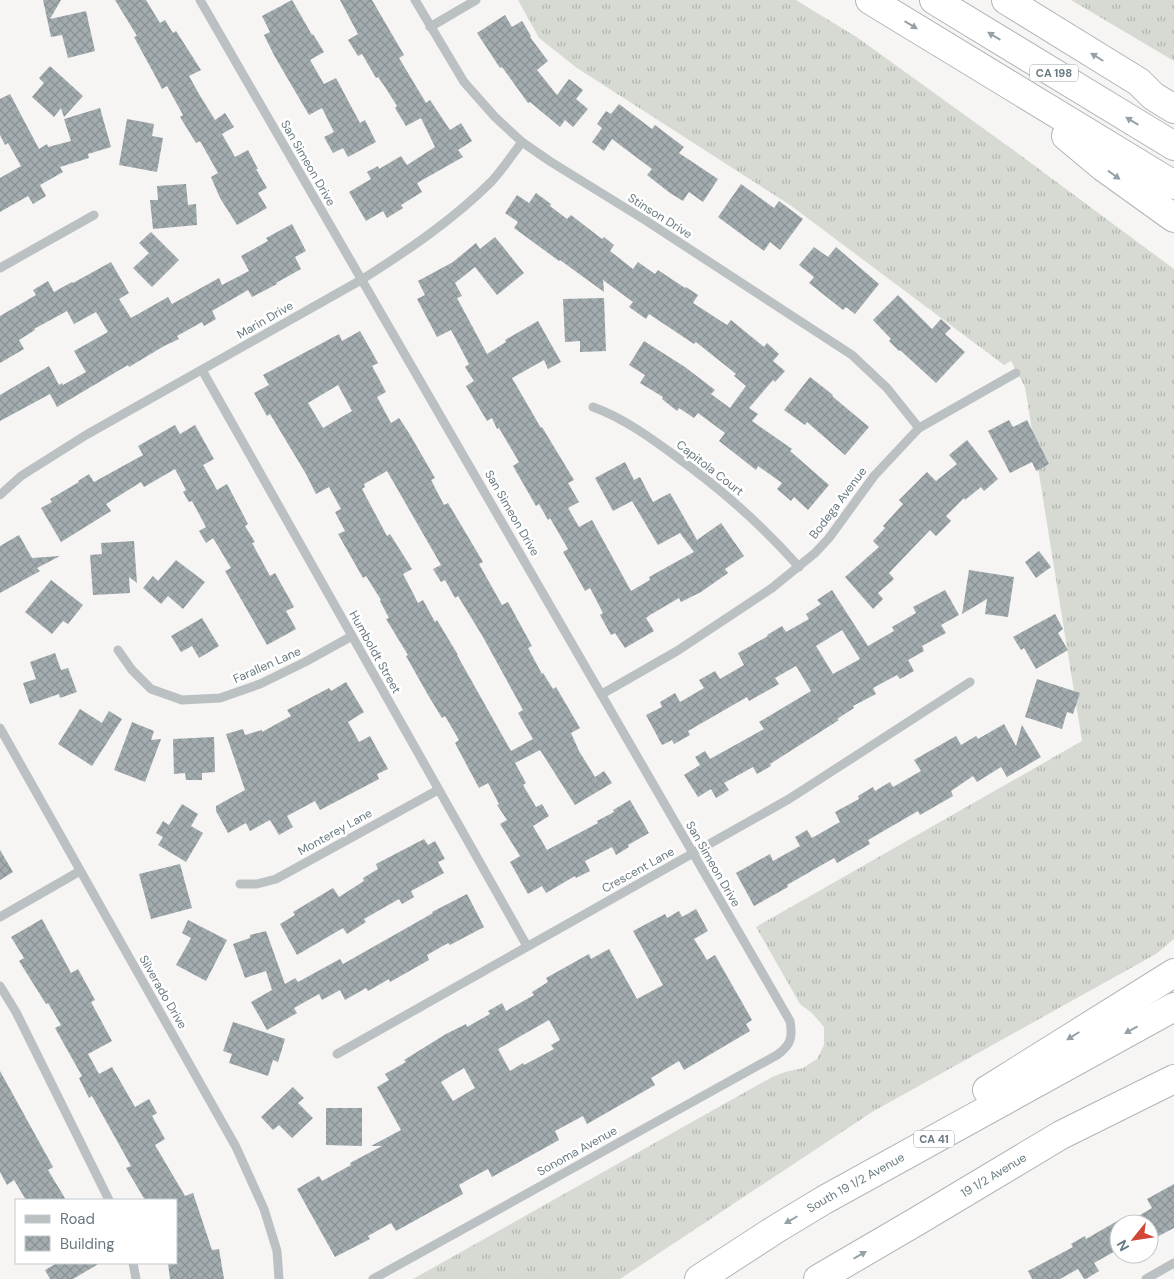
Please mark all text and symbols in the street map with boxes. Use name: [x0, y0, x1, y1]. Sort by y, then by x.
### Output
one-way arrow: [905, 21, 918, 30]
one-way arrow: [987, 32, 1000, 41]
one-way arrow: [1091, 52, 1104, 61]
road number: CA 198: [1030, 64, 1078, 82]
one-way arrow: [1126, 116, 1139, 126]
street label: San Simeon Drive: [277, 117, 339, 209]
one-way arrow: [1107, 170, 1121, 180]
street label: Stinson Drive: [625, 190, 695, 242]
street label: Marin Drive: [234, 297, 296, 343]
street label: Capitola Court: [673, 437, 747, 500]
street label: Bodega Avenue: [806, 464, 870, 542]
street label: San Simeon Drive: [481, 467, 543, 559]
street label: Humboldt Street: [346, 608, 405, 697]
street label: Farallen Lane: [231, 643, 303, 687]
street label: Monterey Lane: [295, 805, 375, 859]
street label: San Simeon Drive: [682, 818, 744, 910]
street label: Crescent Lane: [599, 843, 677, 897]
street label: Silverado Drive: [135, 952, 191, 1032]
one-way arrow: [1124, 1026, 1138, 1034]
one-way arrow: [1067, 1031, 1080, 1040]
street label: Sonoma Avenue: [534, 1122, 620, 1180]
road number: CA 41: [914, 1130, 954, 1148]
street label: South 19 1/2 Avenue: [804, 1149, 908, 1217]
street label: 19 1/2 Avenue: [958, 1149, 1030, 1201]
legend: [15, 1199, 178, 1264]
text: Road: [60, 1209, 95, 1229]
north arrow: [1109, 1214, 1159, 1264]
one-way arrow: [783, 1216, 798, 1224]
text: Building: [60, 1234, 115, 1254]
text: N: [1112, 1237, 1133, 1254]
one-way arrow: [853, 1250, 867, 1259]

